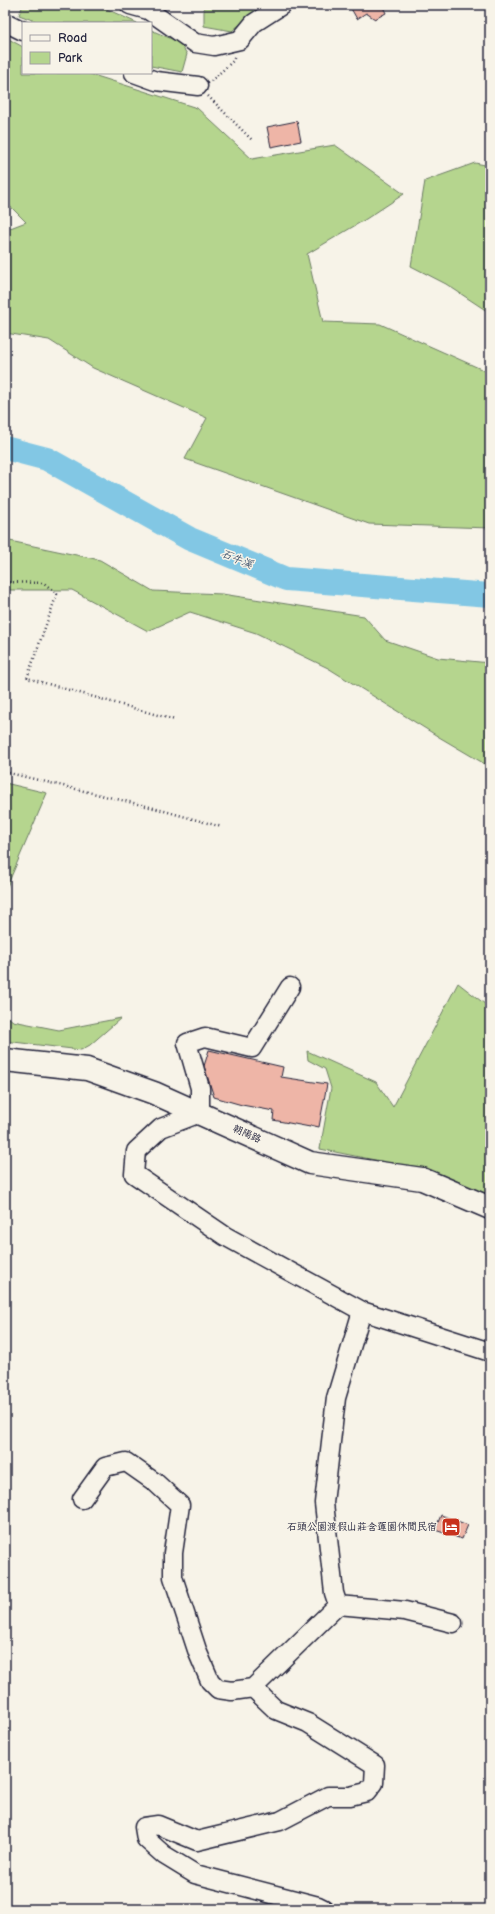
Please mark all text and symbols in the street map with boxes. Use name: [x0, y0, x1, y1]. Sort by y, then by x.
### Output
legend: [22, 22, 152, 74]
text: Road: [58, 31, 87, 46]
text: Park: [58, 51, 82, 66]
water label: 石牛溪: [219, 547, 256, 572]
street label: 朝陽路: [231, 1122, 263, 1146]
hotel icon: 石頭公園渡假山莊含蓮園休閒民宿: [440, 1516, 462, 1538]
place label: 石頭公園渡假山莊含蓮園休閒民宿: [287, 1521, 437, 1533]

